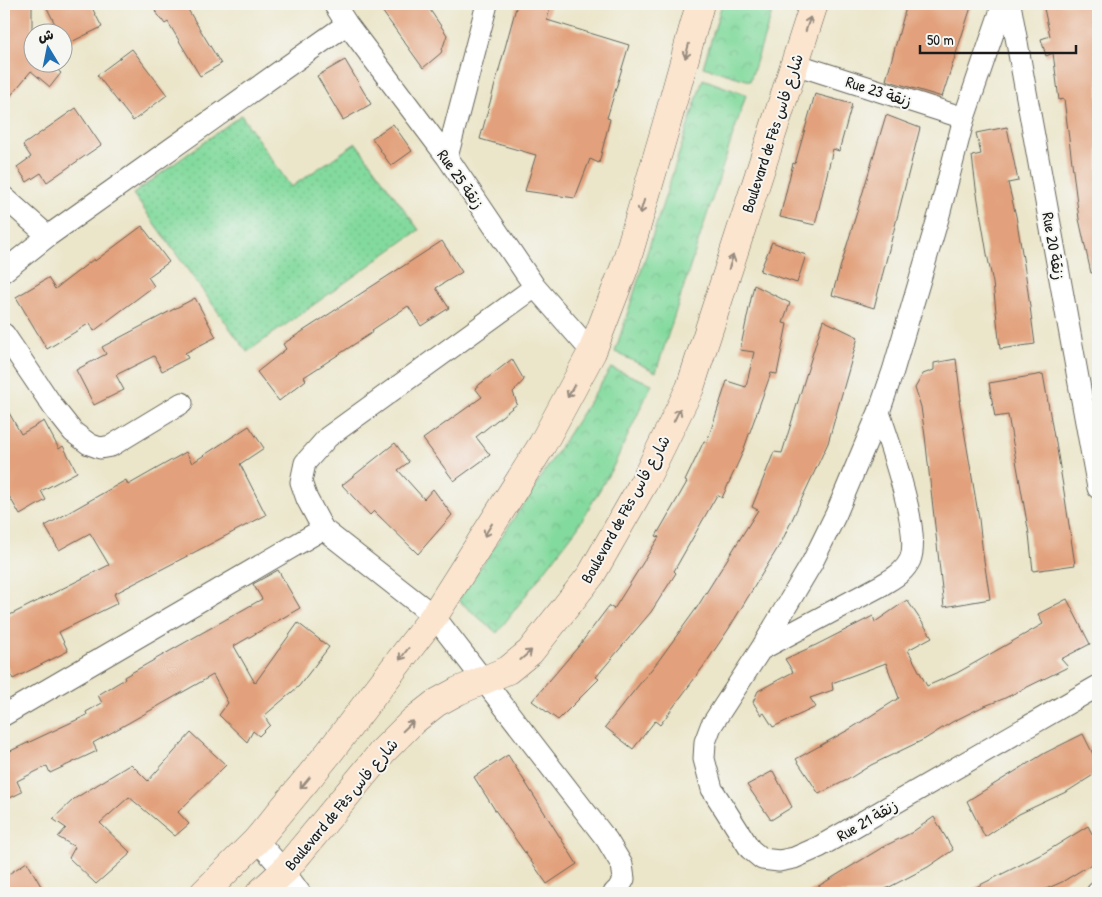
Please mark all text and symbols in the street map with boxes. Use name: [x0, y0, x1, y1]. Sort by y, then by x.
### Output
one-way arrow: [803, 17, 813, 33]
north arrow: [22, 22, 72, 72]
scale bar: [920, 22, 1076, 54]
text: ش: [36, 24, 55, 45]
text: 50 m: [927, 29, 954, 50]
one-way arrow: [682, 42, 692, 58]
street label: Boulevard de Fès شارع فاس: [736, 51, 809, 216]
street label: Rue 23 زنقة: [843, 70, 915, 112]
street label: Rue 25 زنقة: [433, 145, 489, 213]
one-way arrow: [637, 198, 647, 214]
street label: Rue 20 زنقة: [1037, 210, 1071, 282]
one-way arrow: [726, 254, 736, 270]
one-way arrow: [566, 383, 576, 398]
one-way arrow: [672, 408, 682, 423]
street label: Boulevard de Fès شارع فاس: [575, 431, 676, 587]
one-way arrow: [483, 523, 493, 537]
one-way arrow: [399, 648, 410, 661]
one-way arrow: [519, 649, 532, 661]
one-way arrow: [402, 720, 414, 732]
street label: Boulevard de Fès شارع فاس: [279, 733, 404, 875]
one-way arrow: [299, 776, 310, 789]
street label: Rue 21 زنقة: [833, 794, 901, 846]

